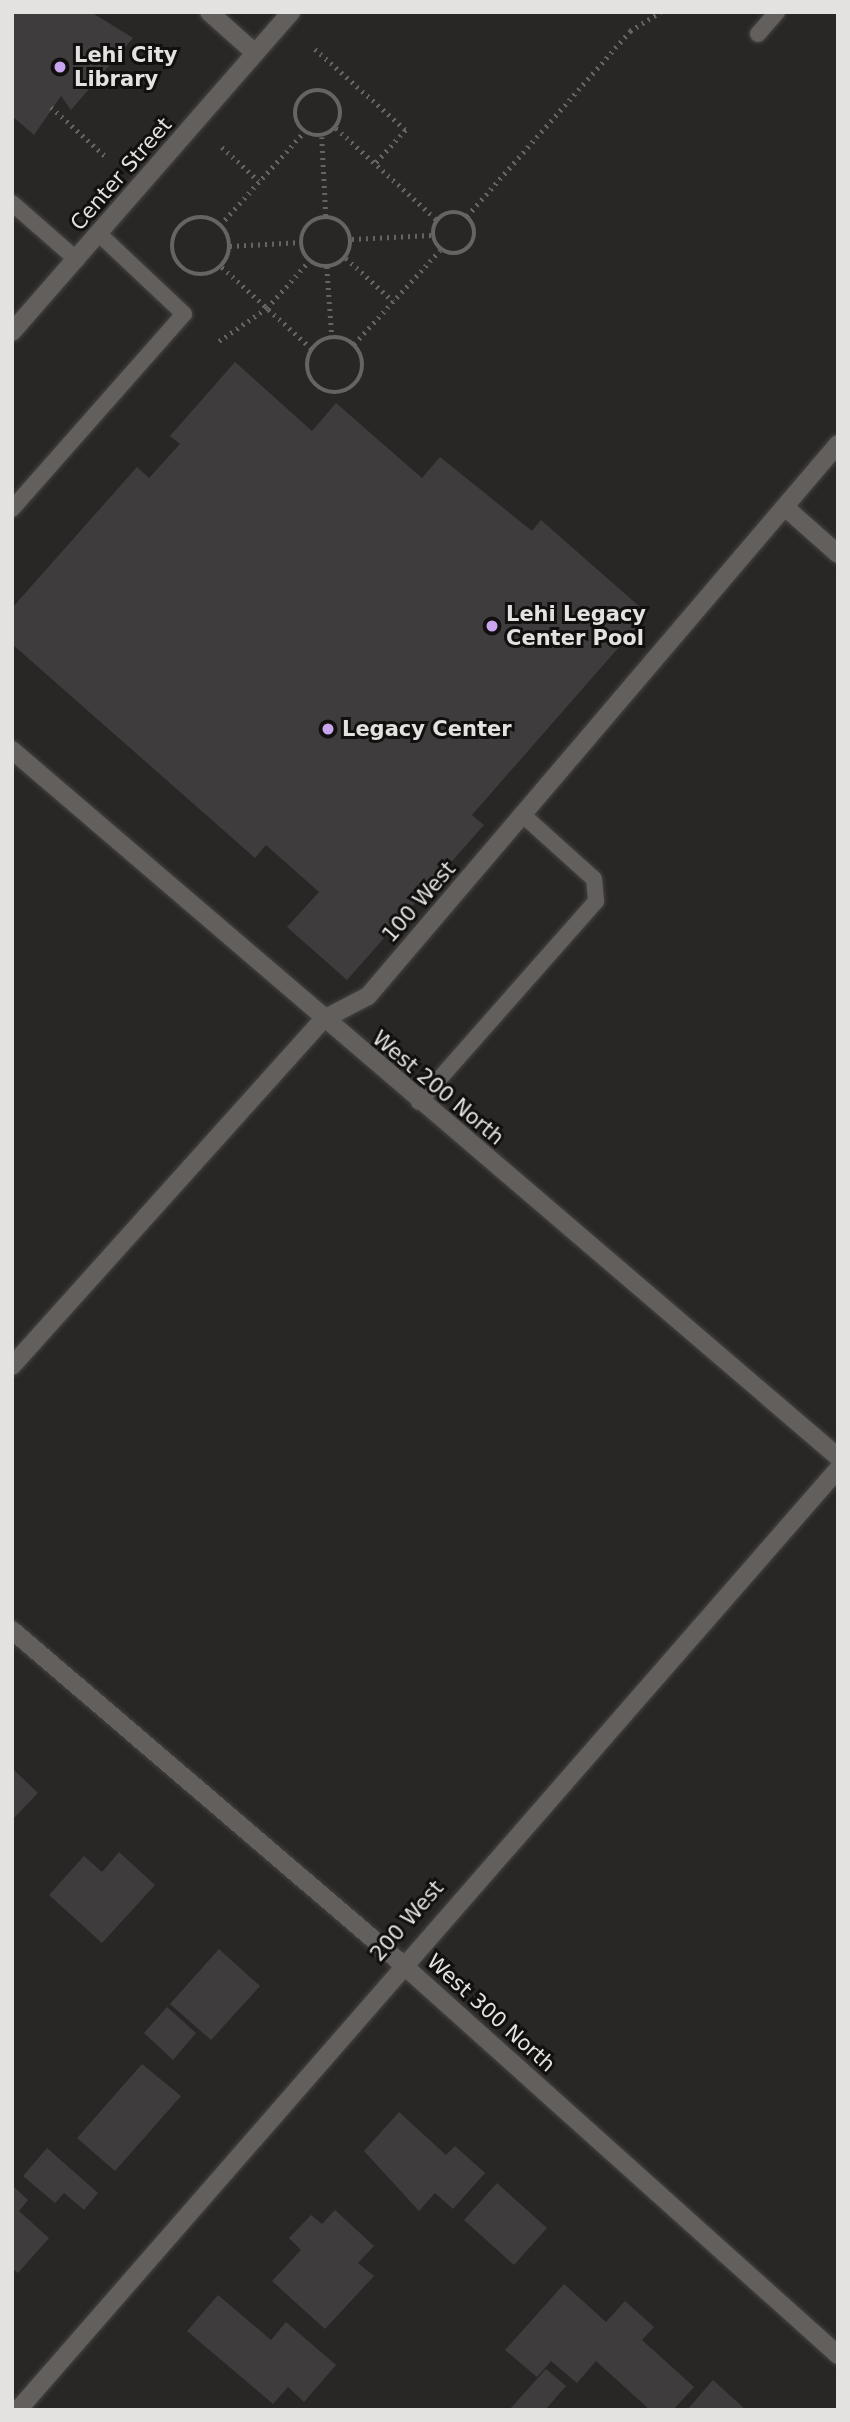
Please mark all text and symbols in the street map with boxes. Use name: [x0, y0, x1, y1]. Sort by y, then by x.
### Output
place label: Lehi City Library: [74, 42, 177, 92]
marker: Lehi City Library: [52, 59, 68, 75]
street label: Center Street: [65, 112, 177, 236]
place label: Lehi Legacy Center Pool: [506, 601, 646, 651]
marker: Lehi Legacy Center Pool: [484, 618, 500, 634]
place label: Legacy Center: [342, 716, 512, 742]
marker: Legacy Center: [320, 721, 336, 737]
street label: 100 West: [377, 857, 461, 947]
street label: West 200 North: [367, 1026, 509, 1150]
street label: 200 West: [365, 1876, 449, 1966]
street label: West 300 North: [422, 1949, 560, 2077]

